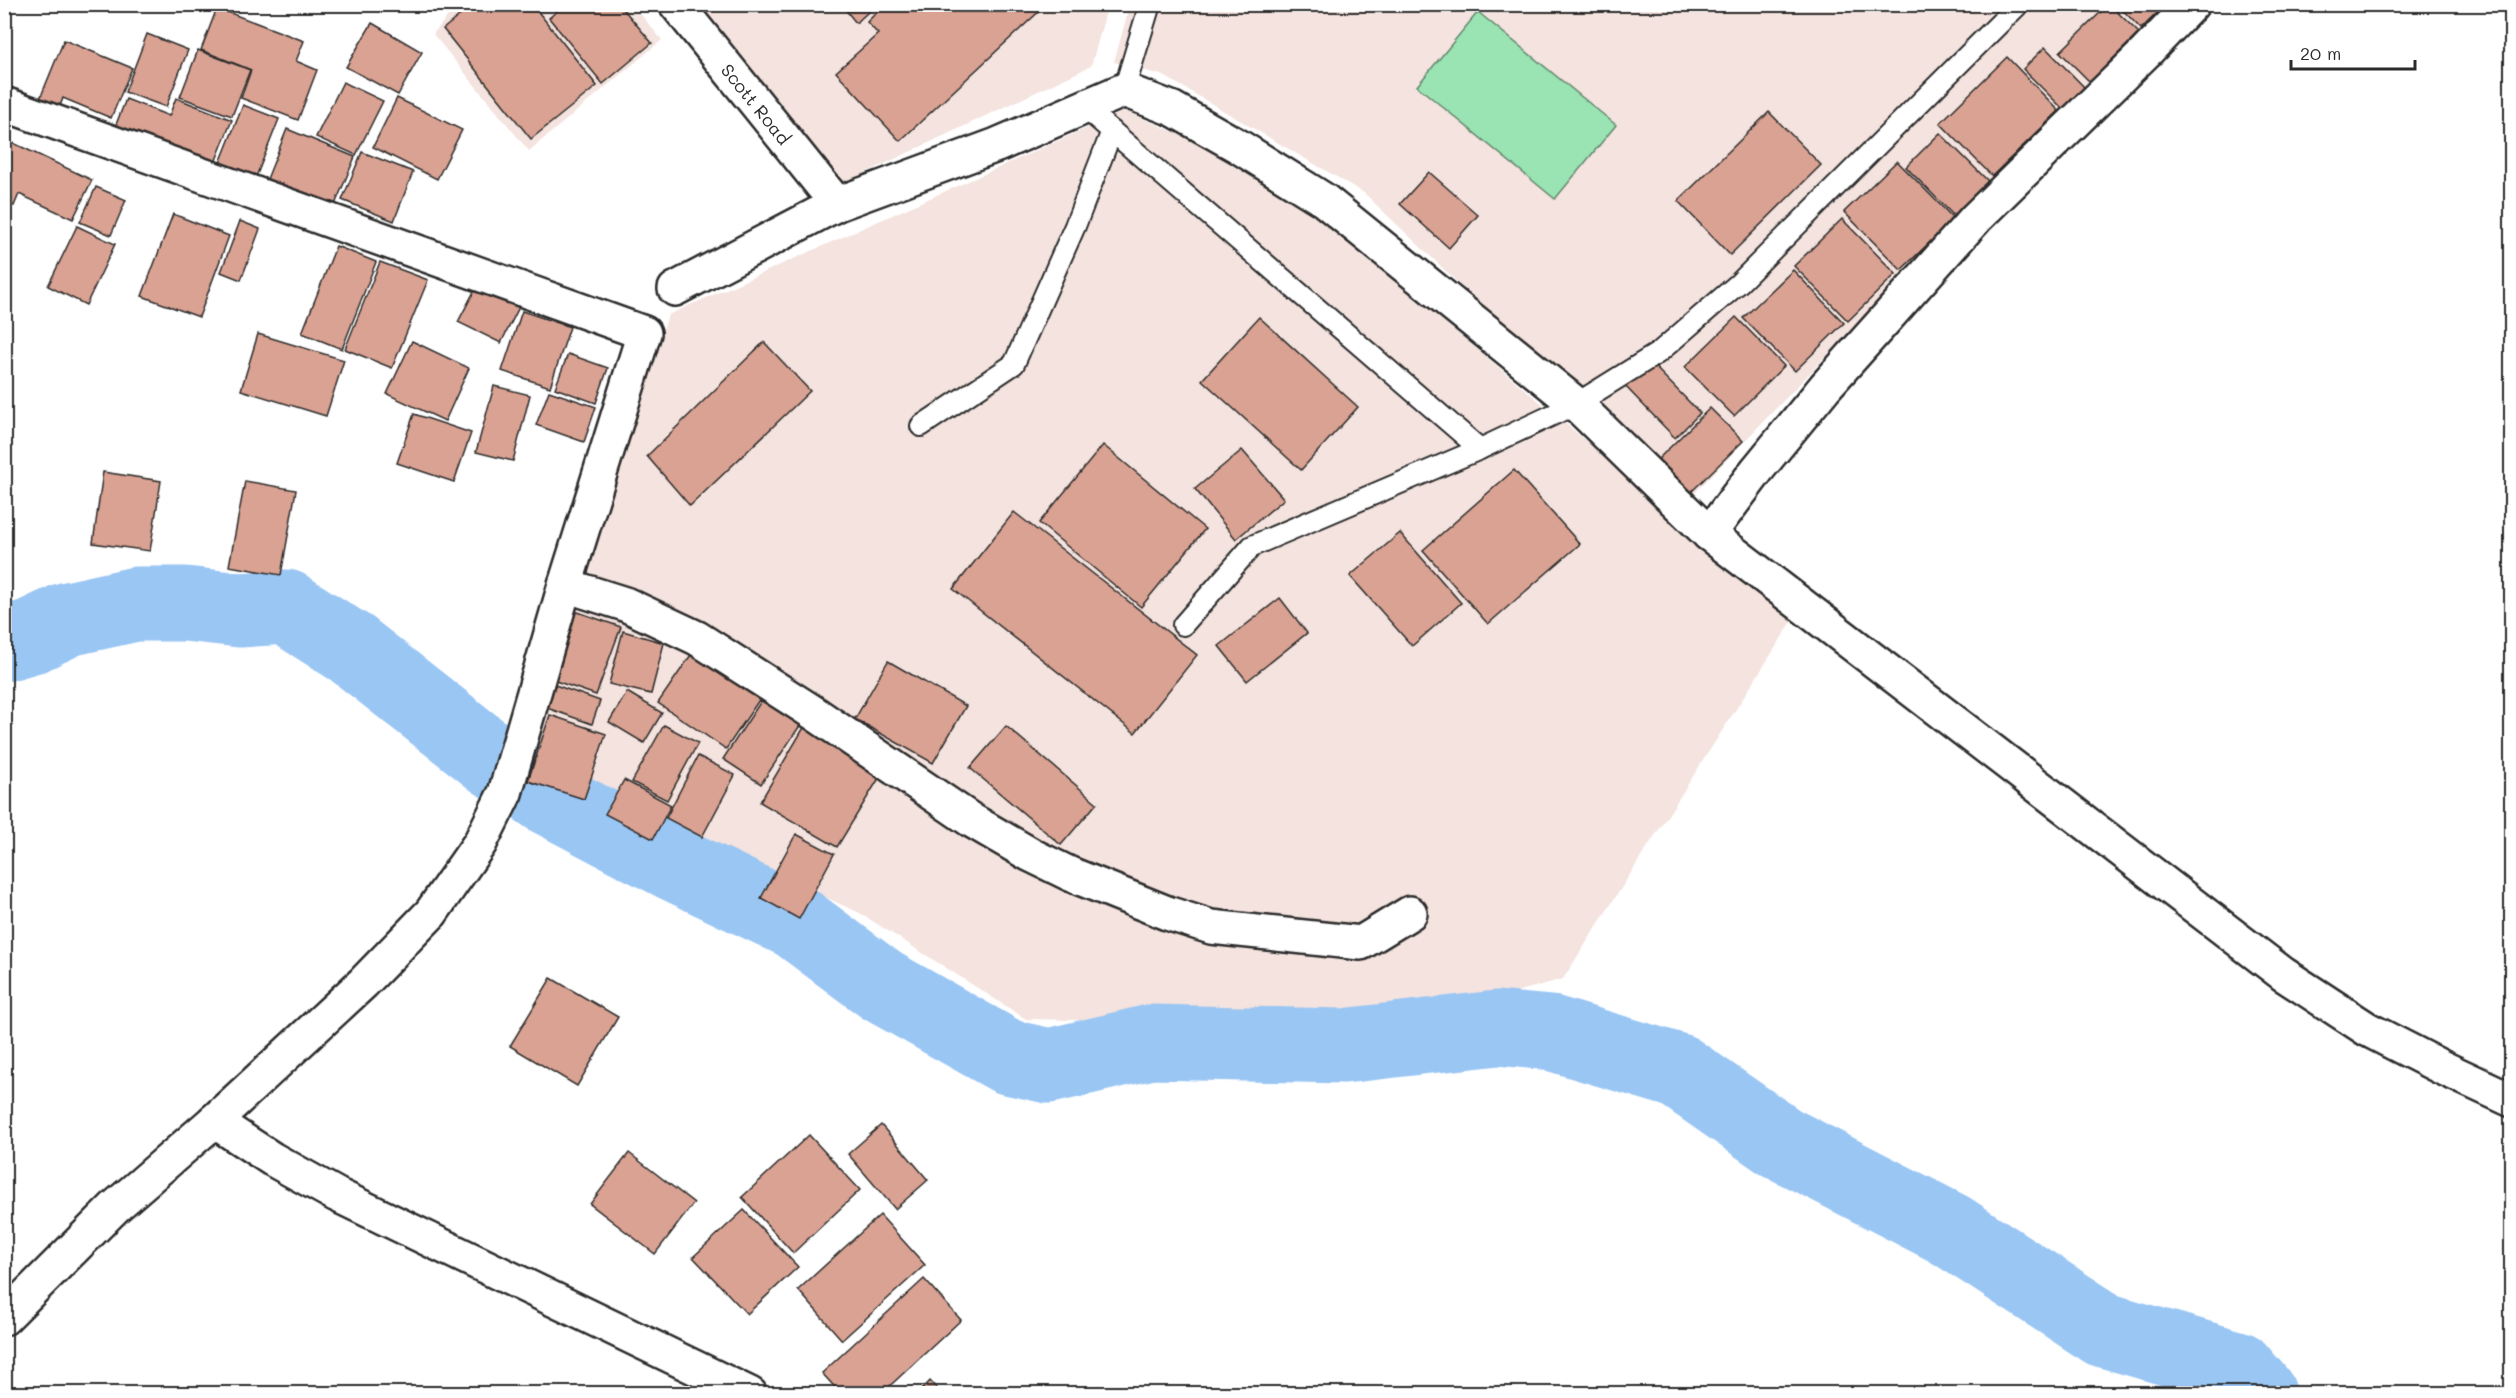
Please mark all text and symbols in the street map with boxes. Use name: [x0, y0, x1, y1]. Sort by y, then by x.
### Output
scale bar: [2291, 33, 2416, 71]
text: 20 m: [2300, 41, 2341, 65]
street label: Scott Road: [716, 58, 796, 150]

